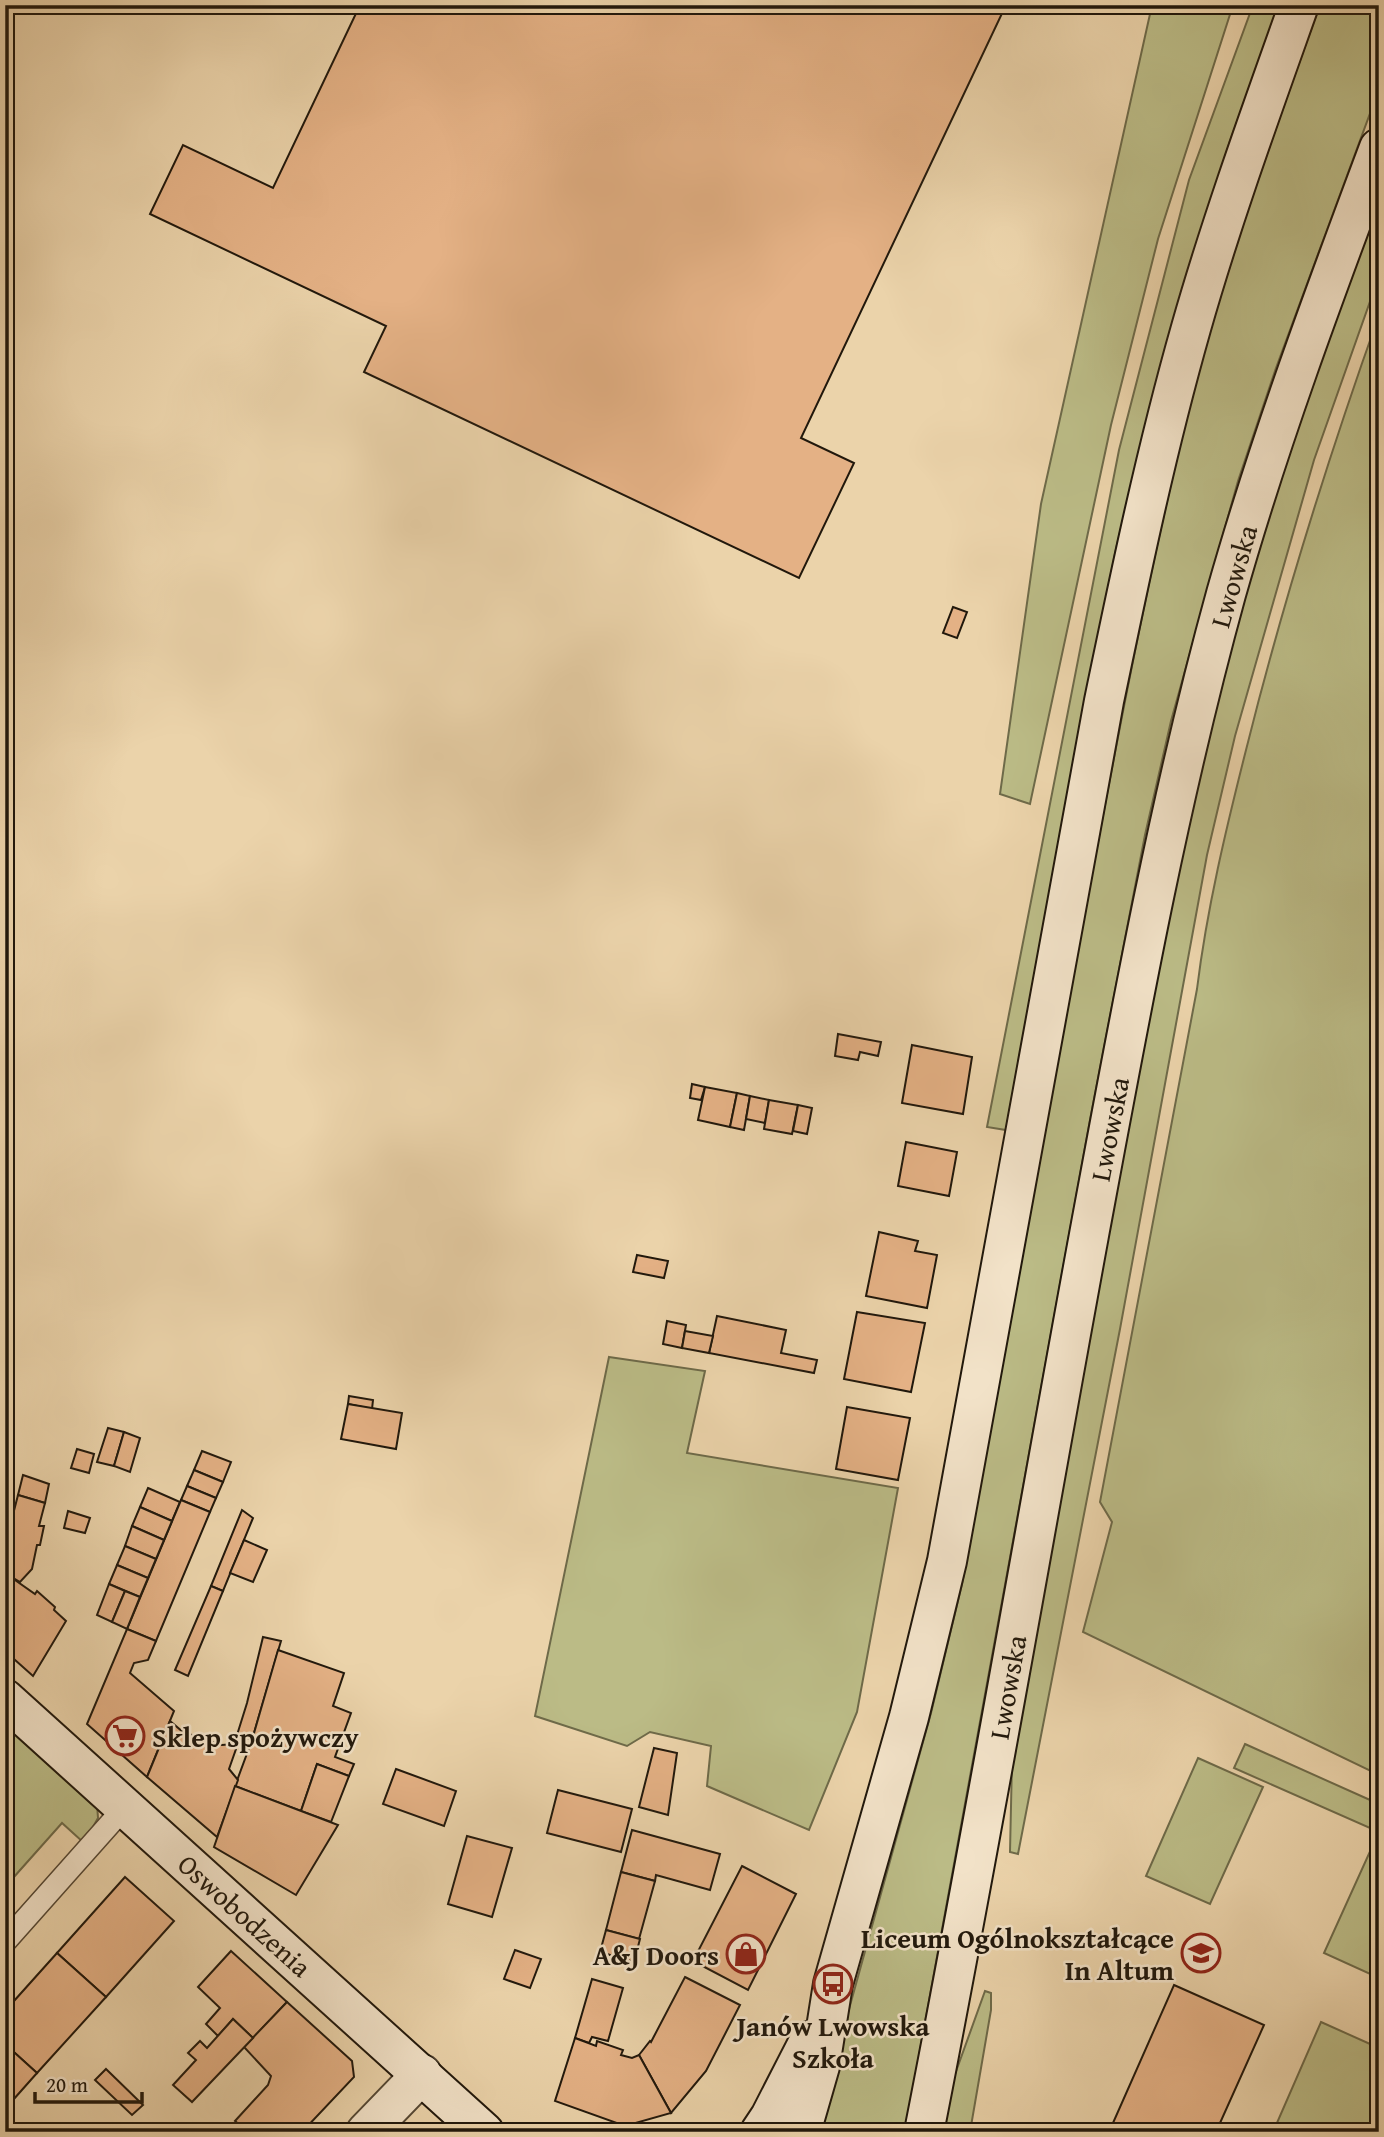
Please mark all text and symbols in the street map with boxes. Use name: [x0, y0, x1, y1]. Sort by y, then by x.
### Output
street label: Lwowska: [1199, 519, 1267, 632]
street label: Lwowska: [1079, 1073, 1139, 1185]
street label: Lwowska: [978, 1631, 1036, 1742]
supermarket icon: Sklep spożywczy: [104, 1715, 146, 1757]
place label: Sklep spożywczy: [152, 1716, 359, 1757]
street label: Oswobodzenia: [169, 1844, 322, 1987]
place label: Liceum Ogólnokształcące In Altum: [861, 1917, 1174, 1990]
school or university icon: Liceum Ogólnokształcące In Altum: [1180, 1932, 1222, 1974]
shop icon: A&J Doors: [725, 1933, 767, 1975]
place label: A&J Doors: [593, 1934, 719, 1975]
bus stop icon: Janów Lwowska Szkoła: [812, 1963, 854, 2005]
place label: Janów Lwowska Szkoła: [732, 2005, 930, 2078]
scale bar: [35, 2060, 142, 2104]
text: 20 m: [46, 2069, 88, 2100]

